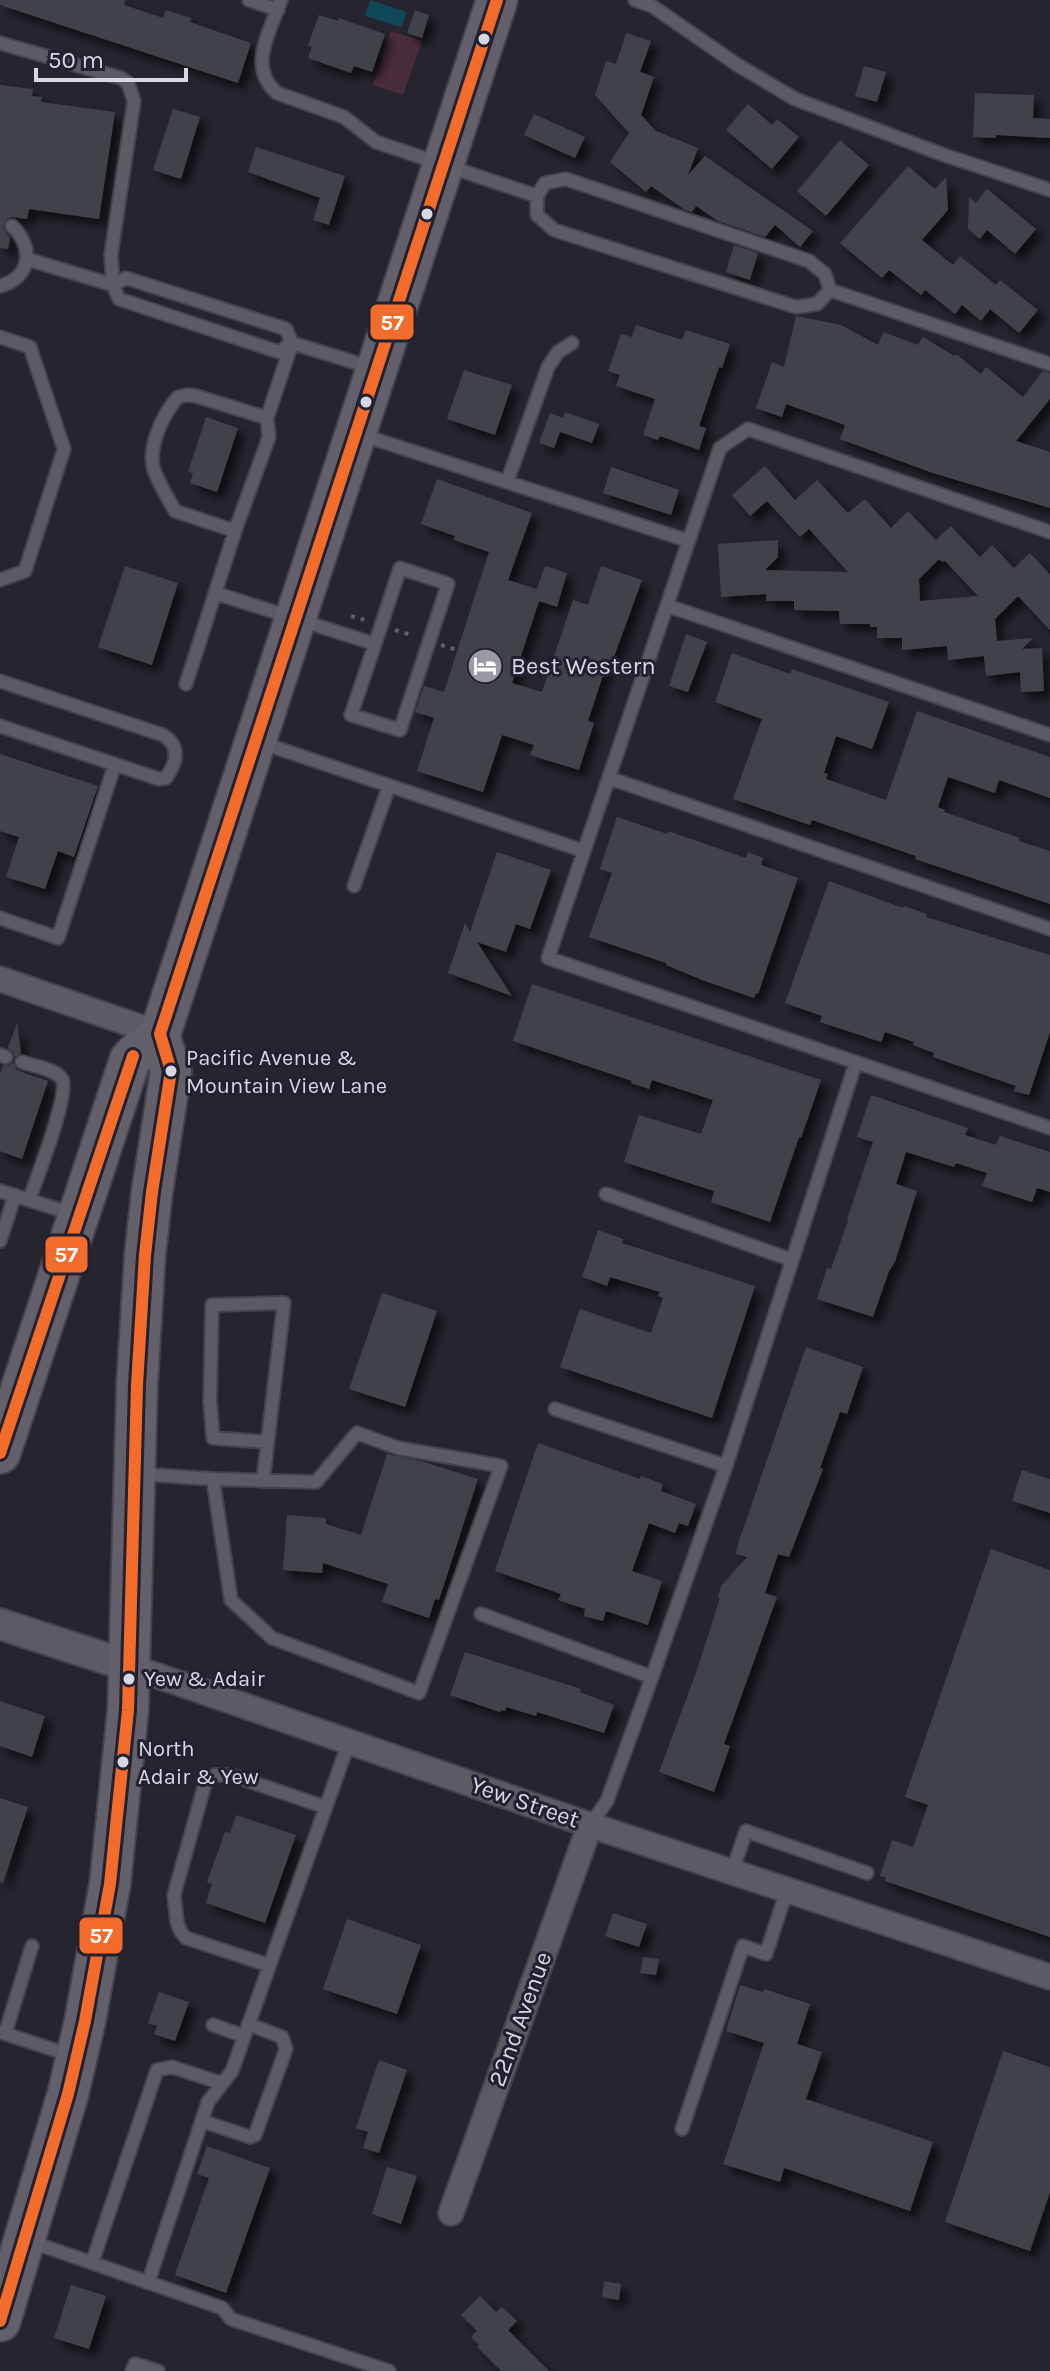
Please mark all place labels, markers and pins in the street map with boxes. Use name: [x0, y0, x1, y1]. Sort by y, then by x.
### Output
unlabelled marker: [476, 31, 492, 47]
unlabelled marker: [419, 206, 435, 222]
unlabelled marker: [358, 394, 374, 410]
hotel icon: Best Western: [466, 647, 504, 685]
place label: Best Western: [511, 652, 656, 680]
place label: Pacific Avenue & Mountain View Lane: [186, 1045, 387, 1099]
marker: Pacific Avenue & Mountain View Lane: [163, 1063, 179, 1079]
place label: Yew & Adair: [144, 1666, 265, 1692]
marker: Yew & Adair: [121, 1671, 137, 1687]
place label: North Adair & Yew: [138, 1736, 259, 1790]
marker: North Adair & Yew: [115, 1754, 131, 1770]

